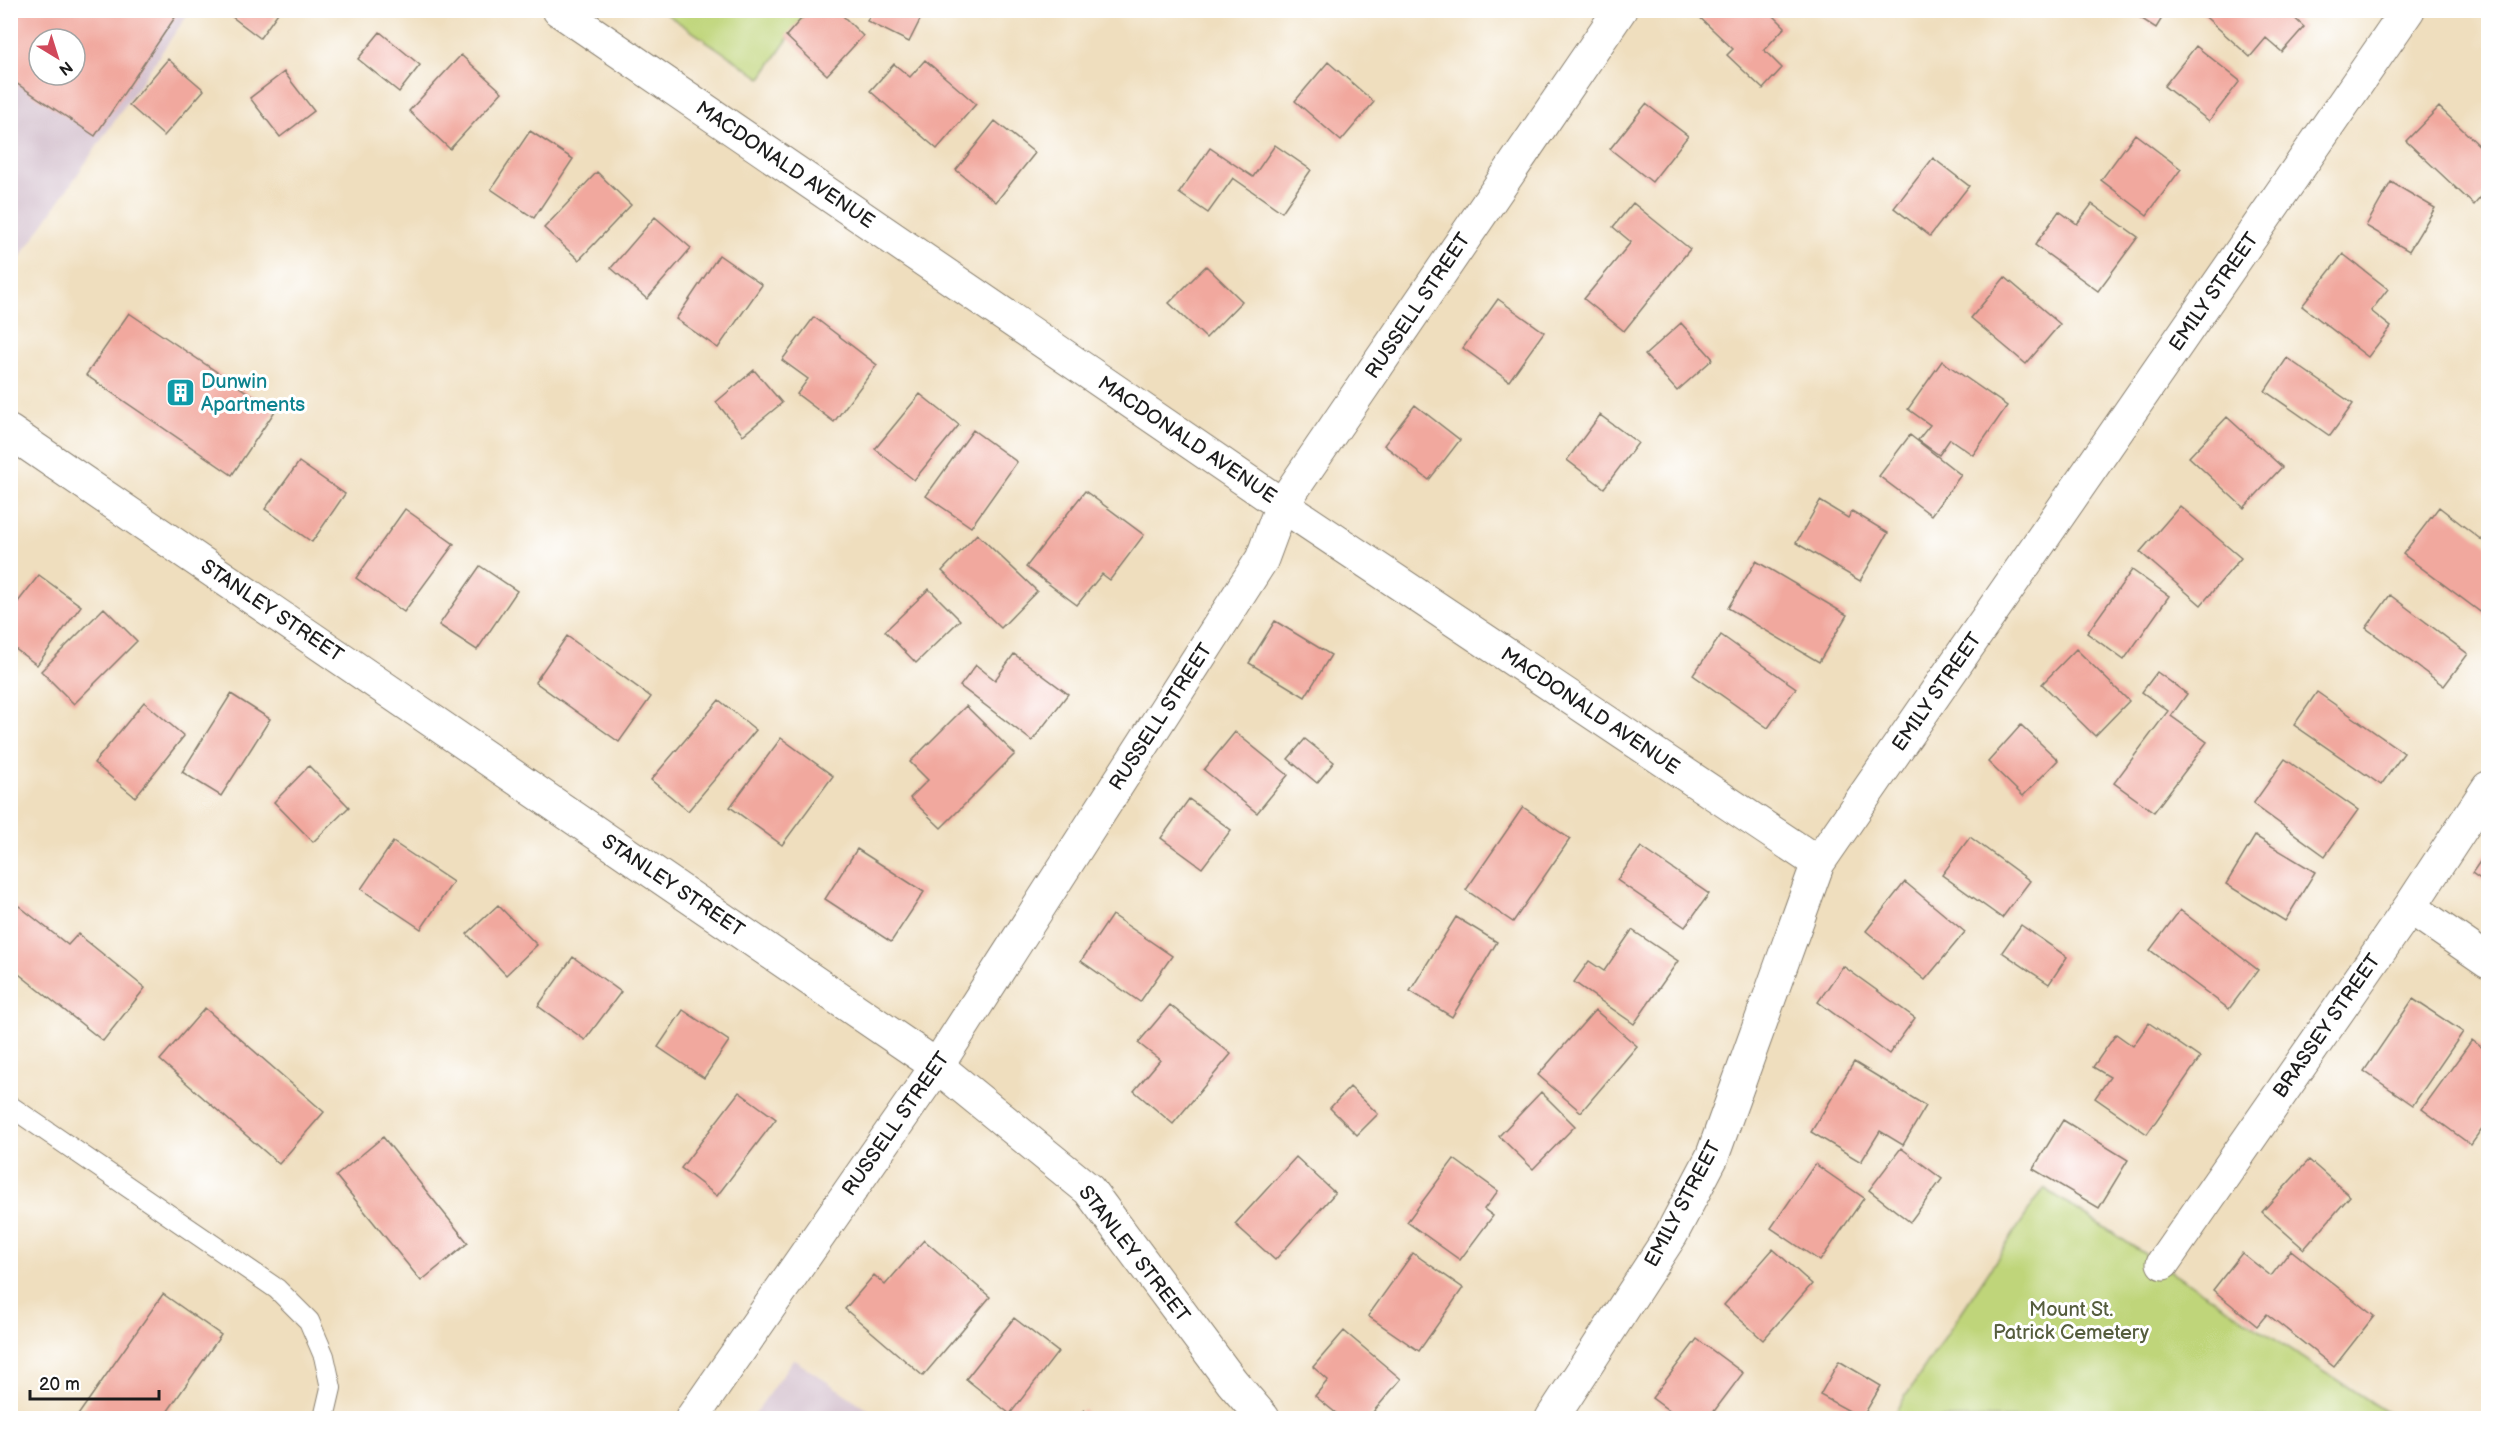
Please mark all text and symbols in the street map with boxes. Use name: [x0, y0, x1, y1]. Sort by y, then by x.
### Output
north arrow: [27, 27, 87, 87]
text: N: [55, 56, 76, 79]
street label: MACDONALD AVENUE: [691, 96, 879, 234]
street label: EMILY STREET: [2164, 228, 2264, 356]
street label: RUSSELL STREET: [1360, 229, 1476, 383]
place label: Dunwin Apartments: [201, 370, 305, 417]
street label: MACDONALD AVENUE: [1093, 371, 1281, 509]
building icon: Dunwin Apartments: [164, 377, 196, 409]
street label: STANLEY STREET: [196, 554, 348, 668]
street label: EMILY STREET: [1887, 628, 1987, 756]
street label: RUSSELL STREET: [1104, 639, 1218, 795]
street label: MACDONALD AVENUE: [1496, 642, 1684, 780]
street label: STANLEY STREET: [597, 829, 749, 943]
street label: BRASSEY STREET: [2268, 949, 2386, 1103]
street label: RUSSELL STREET: [837, 1047, 955, 1201]
street label: EMILY STREET: [1640, 1137, 1726, 1271]
street label: STANLEY STREET: [1073, 1181, 1195, 1327]
park label: Mount St. Patrick Cemetery: [1993, 1298, 2149, 1345]
scale bar: [30, 1363, 159, 1401]
text: 20 m: [39, 1374, 80, 1395]

